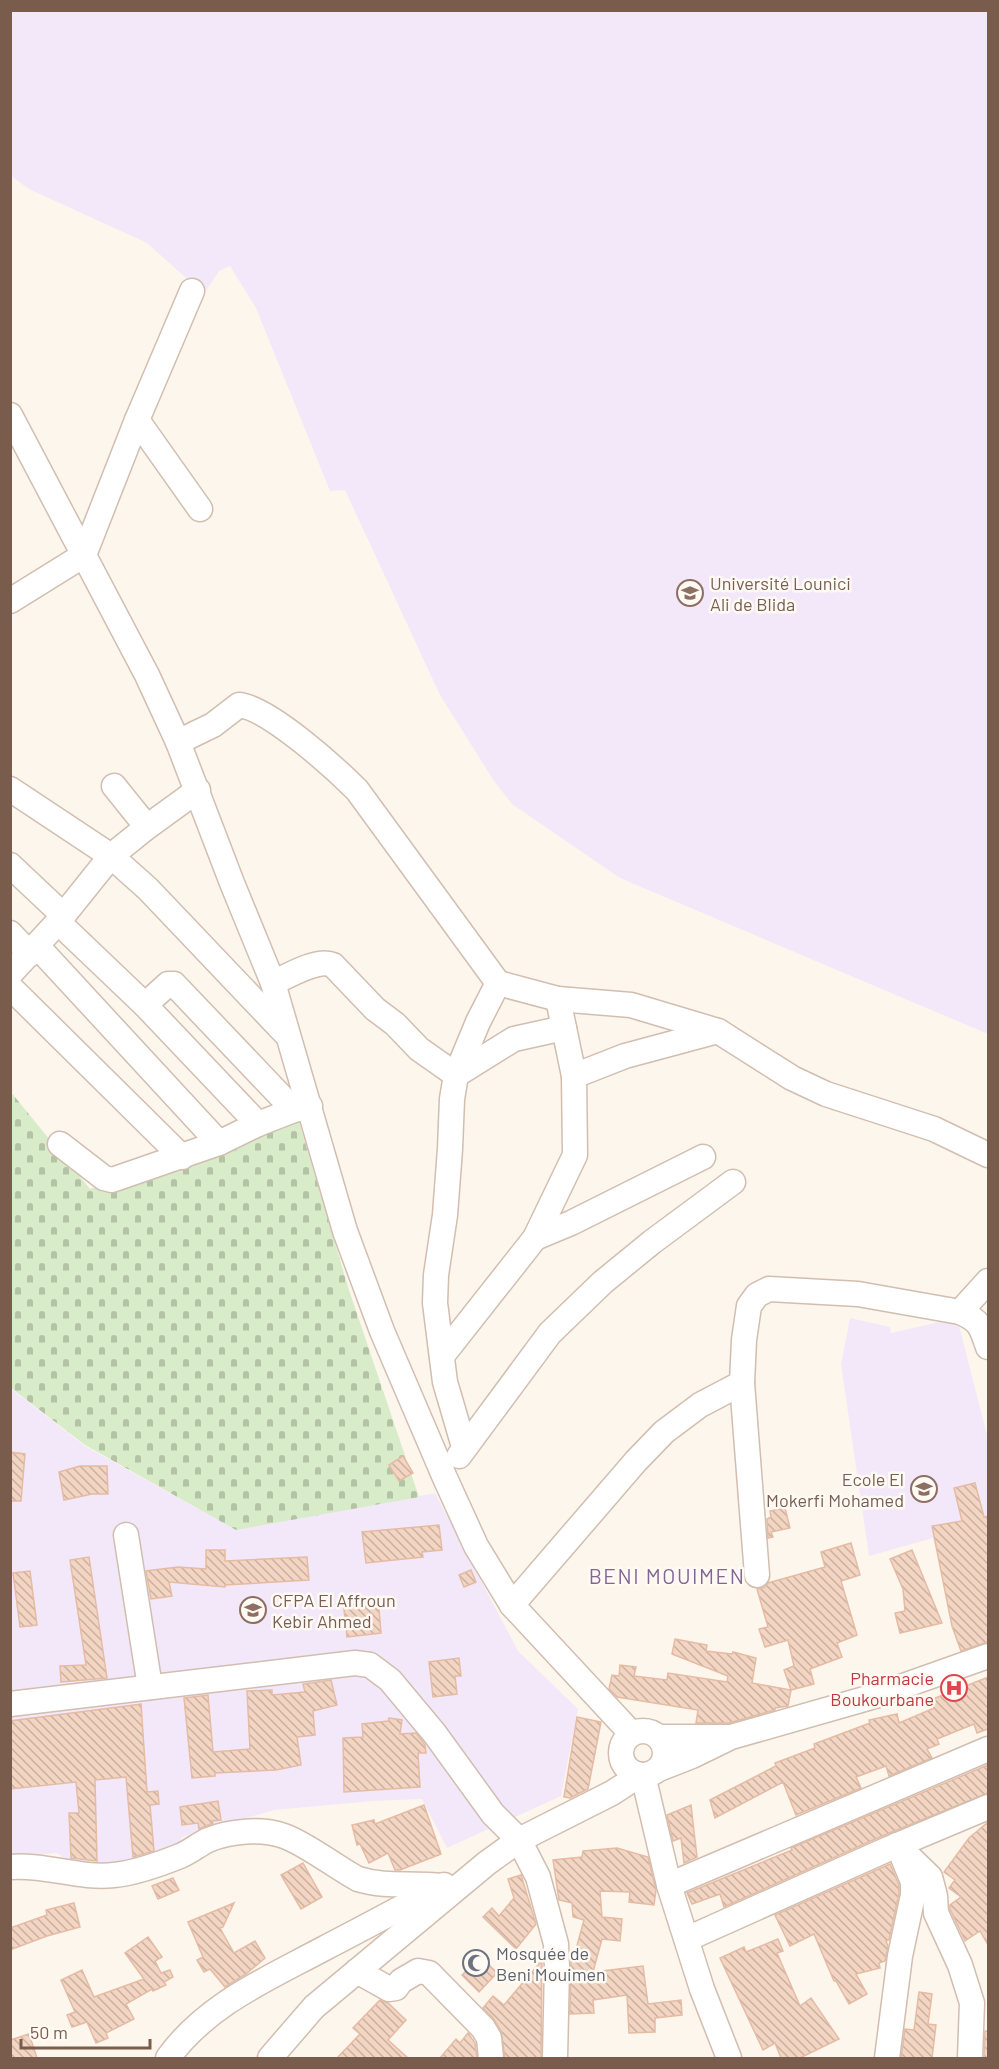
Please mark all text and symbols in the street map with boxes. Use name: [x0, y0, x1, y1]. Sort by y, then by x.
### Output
place label: Université Lounici Ali de Blida: [710, 572, 851, 615]
school or university icon: Université Lounici Ali de Blida: [675, 578, 705, 608]
place label: Ecole El Mokerfi Mohamed: [766, 1468, 904, 1511]
school or university icon: Ecole El Mokerfi Mohamed: [909, 1474, 939, 1504]
district label: BENI MOUIMEN: [589, 1563, 745, 1588]
place label: CFPA El Affroun Kebir Ahmed: [272, 1589, 396, 1632]
school or university icon: CFPA El Affroun Kebir Ahmed: [238, 1595, 268, 1625]
place label: Pharmacie Boukourbane: [830, 1667, 934, 1710]
hospital icon: Pharmacie Boukourbane: [939, 1673, 969, 1703]
place label: Mosquée de Beni Mouimen: [496, 1942, 606, 1985]
mosque icon: Mosquée de Beni Mouimen: [461, 1948, 491, 1978]
scale bar: [21, 2012, 150, 2050]
text: 50 m: [30, 2021, 68, 2043]

